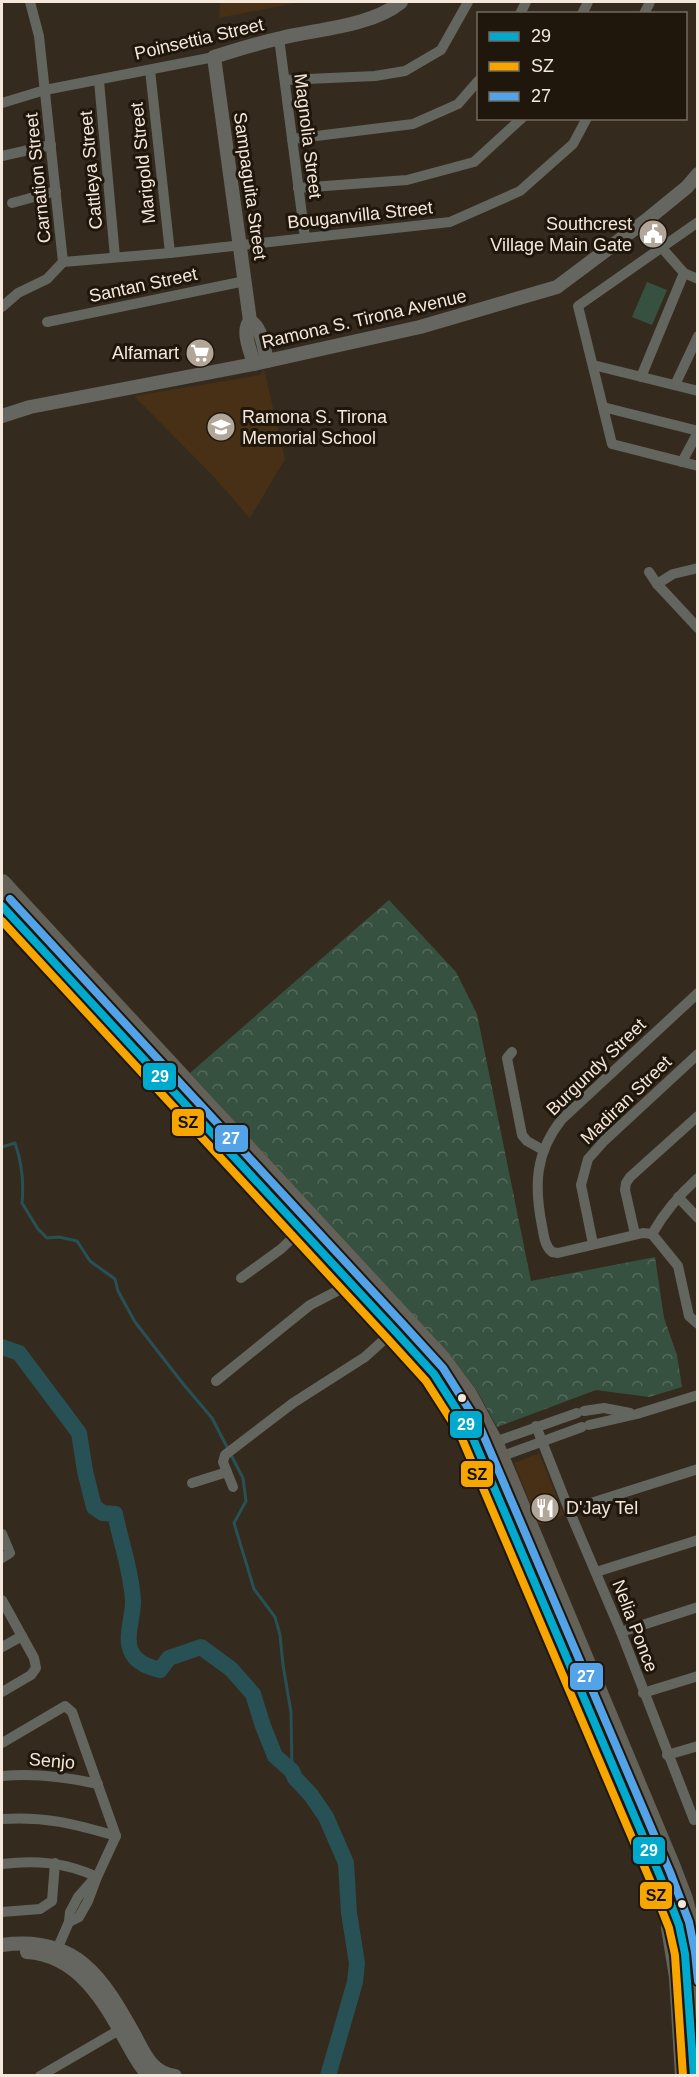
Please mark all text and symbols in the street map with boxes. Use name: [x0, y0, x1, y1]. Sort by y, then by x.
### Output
legend: [477, 12, 687, 120]
street label: Poinsettia Street: [132, 14, 266, 64]
text: 29: [531, 26, 551, 46]
text: SZ: [531, 56, 554, 76]
street label: Magnolia Street: [290, 72, 326, 200]
text: 27: [531, 86, 551, 106]
street label: Marigold Street: [127, 101, 159, 225]
street label: Cattleya Street: [76, 110, 106, 230]
street label: Sampaguita Street: [230, 111, 270, 261]
street label: Carnation Street: [21, 112, 55, 244]
street label: Bouganvilla Street: [286, 197, 434, 233]
place label: Southcrest Village Main Gate: [490, 214, 632, 255]
public building icon: Southcrest Village Main Gate: [637, 218, 669, 250]
street label: Santan Street: [87, 264, 199, 306]
street label: Ramona S. Tirona Avenue: [260, 286, 468, 352]
supermarket icon: Alfamart: [184, 337, 216, 369]
place label: Alfamart: [112, 343, 179, 363]
place label: Ramona S. Tirona Memorial School: [242, 407, 388, 448]
school or university icon: Ramona S. Tirona Memorial School: [205, 411, 237, 443]
street label: Burgundy Street: [542, 1015, 650, 1119]
street label: Madiran Street: [577, 1052, 675, 1148]
line badge: 29: [142, 1062, 177, 1091]
text: 29: [151, 1068, 169, 1085]
line badge: SZ: [171, 1108, 205, 1137]
text: SZ: [178, 1114, 198, 1131]
line badge: 27: [214, 1124, 249, 1153]
text: 27: [222, 1130, 240, 1147]
unlabelled marker: [456, 1392, 468, 1404]
line badge: 29: [449, 1410, 483, 1439]
text: 29: [457, 1416, 475, 1433]
line badge: SZ: [460, 1460, 494, 1488]
text: SZ: [467, 1466, 487, 1483]
restaurant icon: D'Jay Tel: [529, 1492, 561, 1524]
place label: D'Jay Tel: [566, 1498, 638, 1518]
street label: Nelia Ponce: [608, 1577, 662, 1675]
line badge: 27: [569, 1662, 604, 1691]
text: 27: [577, 1668, 595, 1685]
street label: Senjo: [28, 1749, 76, 1773]
line badge: 29: [632, 1836, 666, 1865]
text: 29: [640, 1842, 658, 1859]
line badge: SZ: [639, 1881, 673, 1910]
text: SZ: [646, 1887, 666, 1904]
unlabelled marker: [676, 1898, 688, 1910]

